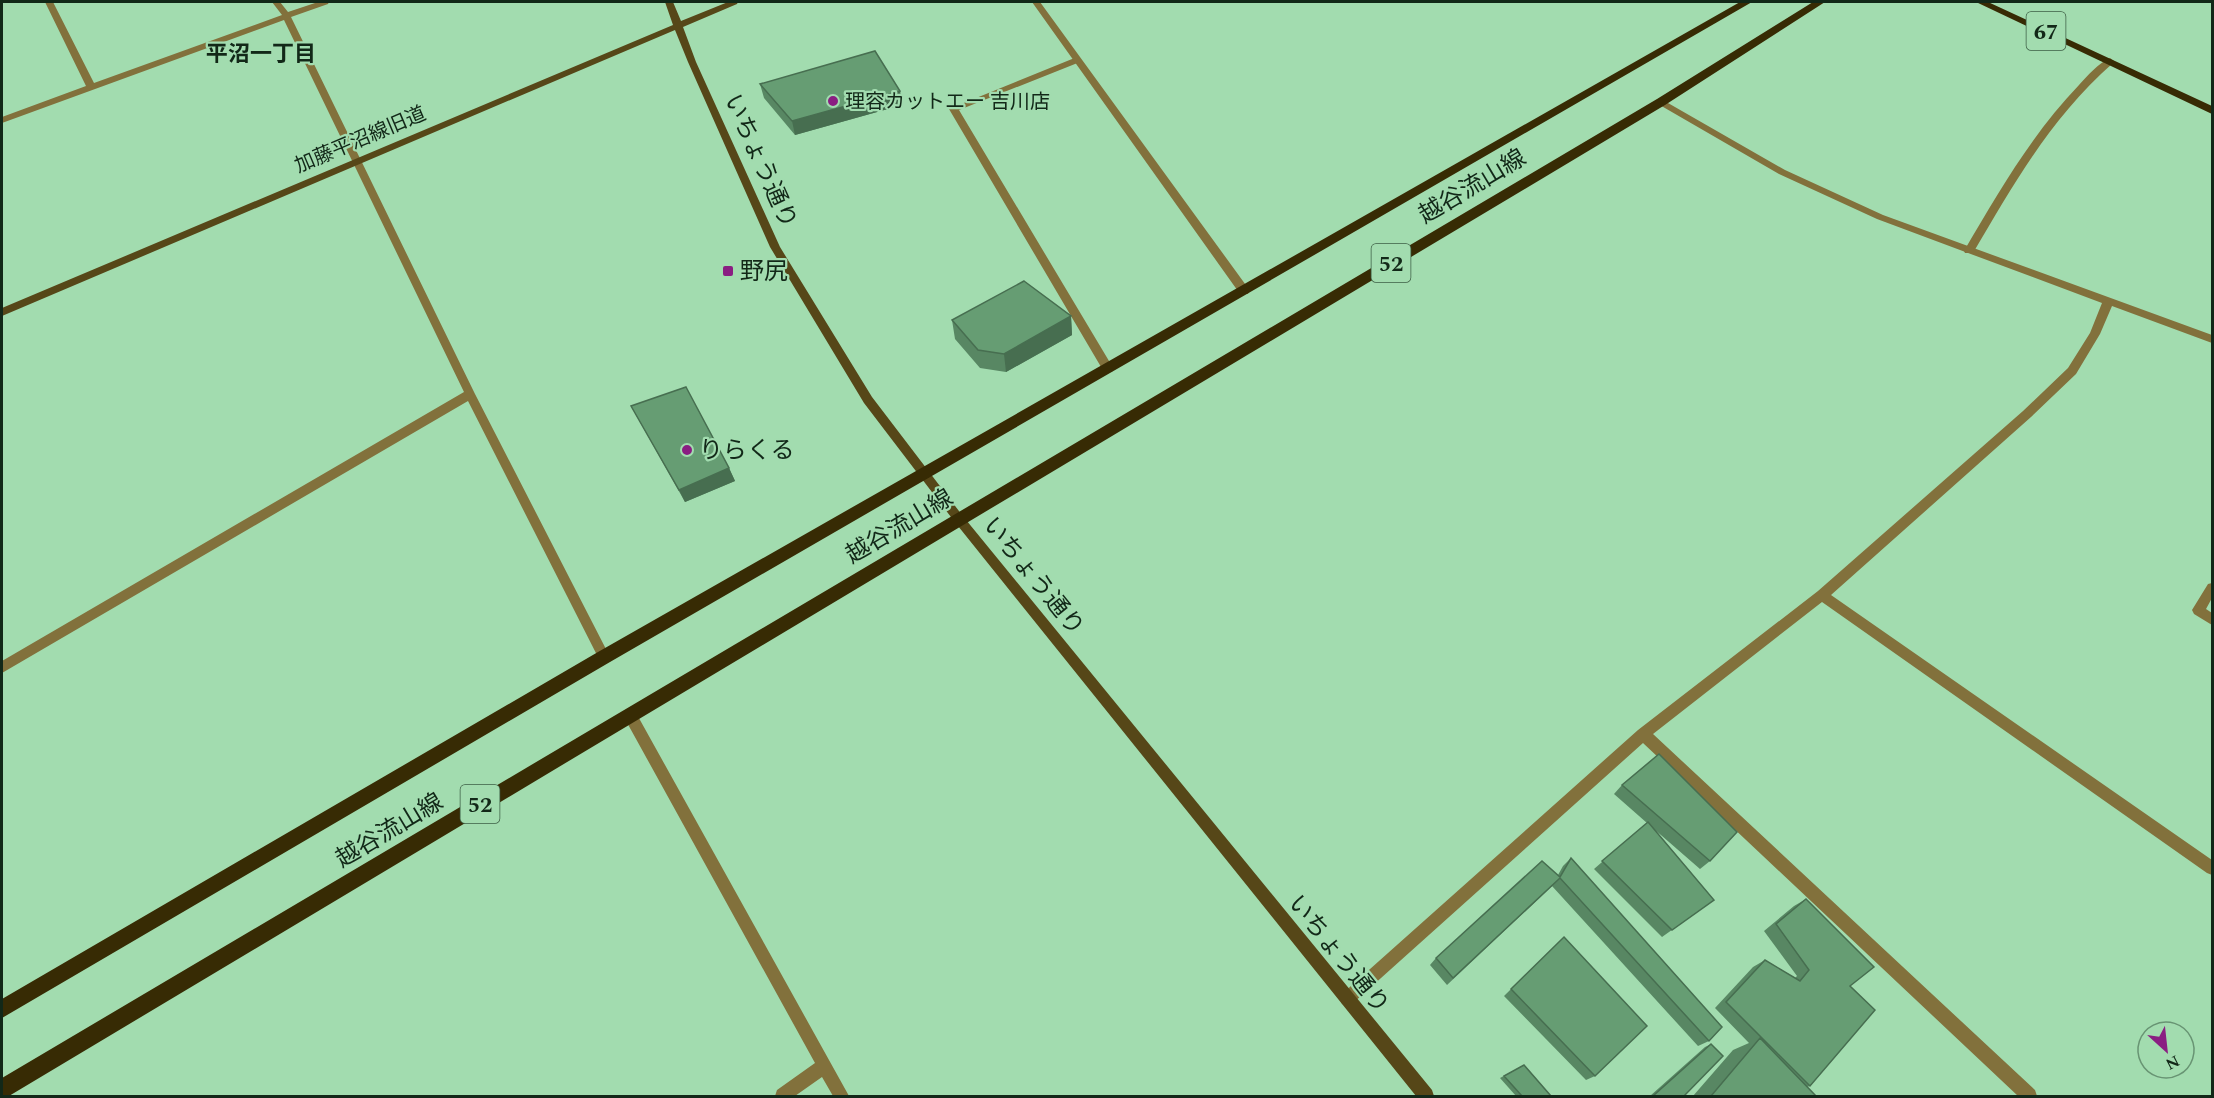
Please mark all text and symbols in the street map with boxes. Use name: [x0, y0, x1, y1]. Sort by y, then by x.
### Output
road number: 67: [2026, 12, 2066, 50]
district label: 平沼一丁目: [206, 38, 316, 71]
place label: 理容カットエー 吉川店: [845, 87, 1050, 117]
street label: いちょう通り: [714, 88, 806, 235]
marker: 理容カットエー 吉川店: [826, 94, 840, 108]
street label: 加藤平沼線旧道: [290, 99, 431, 181]
street label: 越谷流山線: [1412, 141, 1533, 233]
road number: 52: [1372, 244, 1410, 282]
place label: 野尻: [740, 254, 788, 290]
marker: 野尻: [721, 264, 735, 278]
place label: りらくる: [699, 433, 795, 469]
marker: りらくる: [680, 443, 694, 457]
street label: 越谷流山線: [839, 481, 960, 573]
street label: いちょう通り: [974, 509, 1093, 644]
street label: 越谷流山線: [329, 785, 450, 877]
road number: 52: [460, 785, 500, 823]
street label: いちょう通り: [1279, 887, 1398, 1022]
north arrow: [2136, 1020, 2196, 1080]
text: N: [2161, 1049, 2184, 1076]

